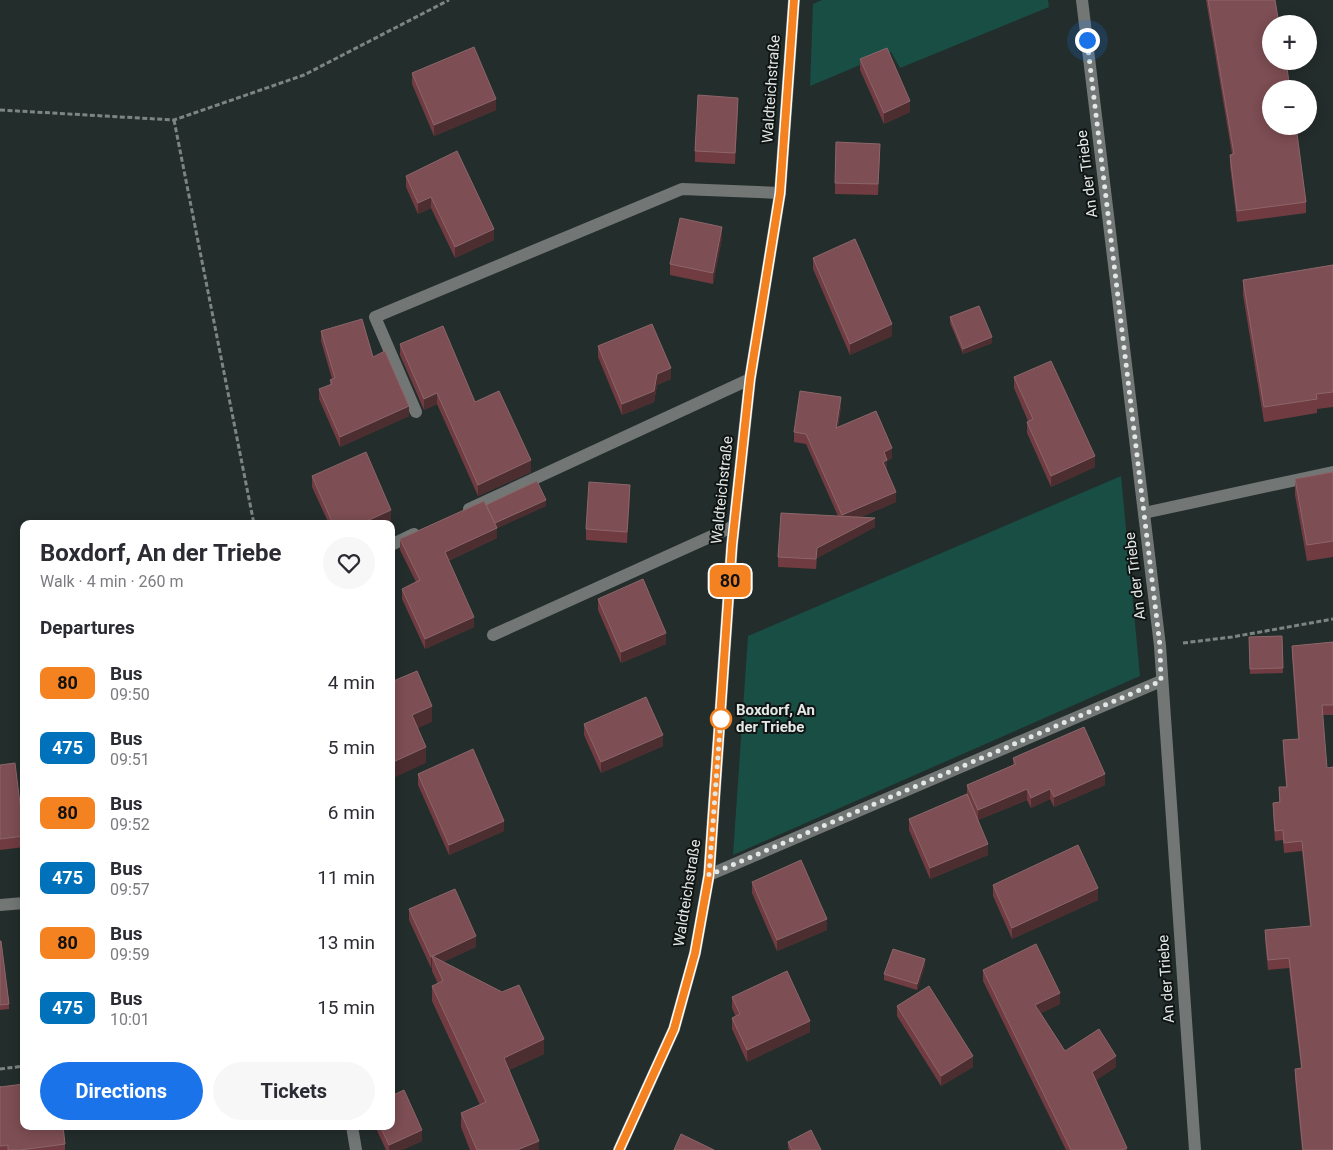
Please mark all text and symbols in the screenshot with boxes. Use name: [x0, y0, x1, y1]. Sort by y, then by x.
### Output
map controls: [1262, 15, 1317, 135]
button: +: [1262, 15, 1317, 70]
your location: [1075, 28, 1100, 53]
street label: Waldteichstraße: [758, 34, 784, 144]
button: −: [1262, 80, 1317, 135]
street label: An der Triebe: [1073, 129, 1101, 219]
street label: Waldteichstraße: [707, 435, 737, 545]
street label: An der Triebe: [1121, 531, 1149, 621]
button: heart: [323, 537, 375, 589]
text: Boxdorf, An der Triebe: [40, 539, 282, 567]
line badge: 80: [708, 565, 752, 597]
text: 80: [720, 570, 740, 591]
text: Walk · 4 min · 260 m: [40, 572, 184, 591]
text: Departures: [40, 616, 135, 639]
text: Bus: [110, 662, 143, 685]
text: 4 min: [328, 671, 375, 694]
text: 80: [57, 672, 78, 693]
text: 09:50: [110, 685, 150, 704]
place label: Boxdorf, An der Triebe: [736, 701, 815, 736]
marker: Boxdorf, An der Triebe: [710, 708, 732, 730]
text: Bus: [110, 727, 143, 750]
text: 5 min: [328, 736, 375, 759]
text: 475: [52, 737, 83, 758]
text: 09:51: [110, 750, 150, 769]
text: Bus: [110, 792, 143, 815]
text: 6 min: [328, 801, 375, 824]
text: 80: [57, 802, 78, 823]
text: 09:52: [110, 815, 150, 834]
street label: Waldteichstraße: [670, 838, 704, 948]
text: Bus: [110, 857, 143, 880]
text: 11 min: [317, 866, 375, 889]
text: 475: [52, 867, 83, 888]
text: 09:57: [110, 880, 150, 899]
text: Bus: [110, 922, 143, 945]
text: 13 min: [317, 931, 375, 954]
text: 80: [57, 932, 78, 953]
street label: An der Triebe: [1154, 934, 1178, 1024]
text: 09:59: [110, 945, 150, 964]
text: Bus: [110, 987, 143, 1010]
text: 15 min: [317, 996, 375, 1019]
text: 475: [52, 997, 83, 1018]
text: 10:01: [110, 1010, 150, 1029]
button: Directions: [40, 1062, 203, 1120]
button: Tickets: [213, 1062, 375, 1120]

